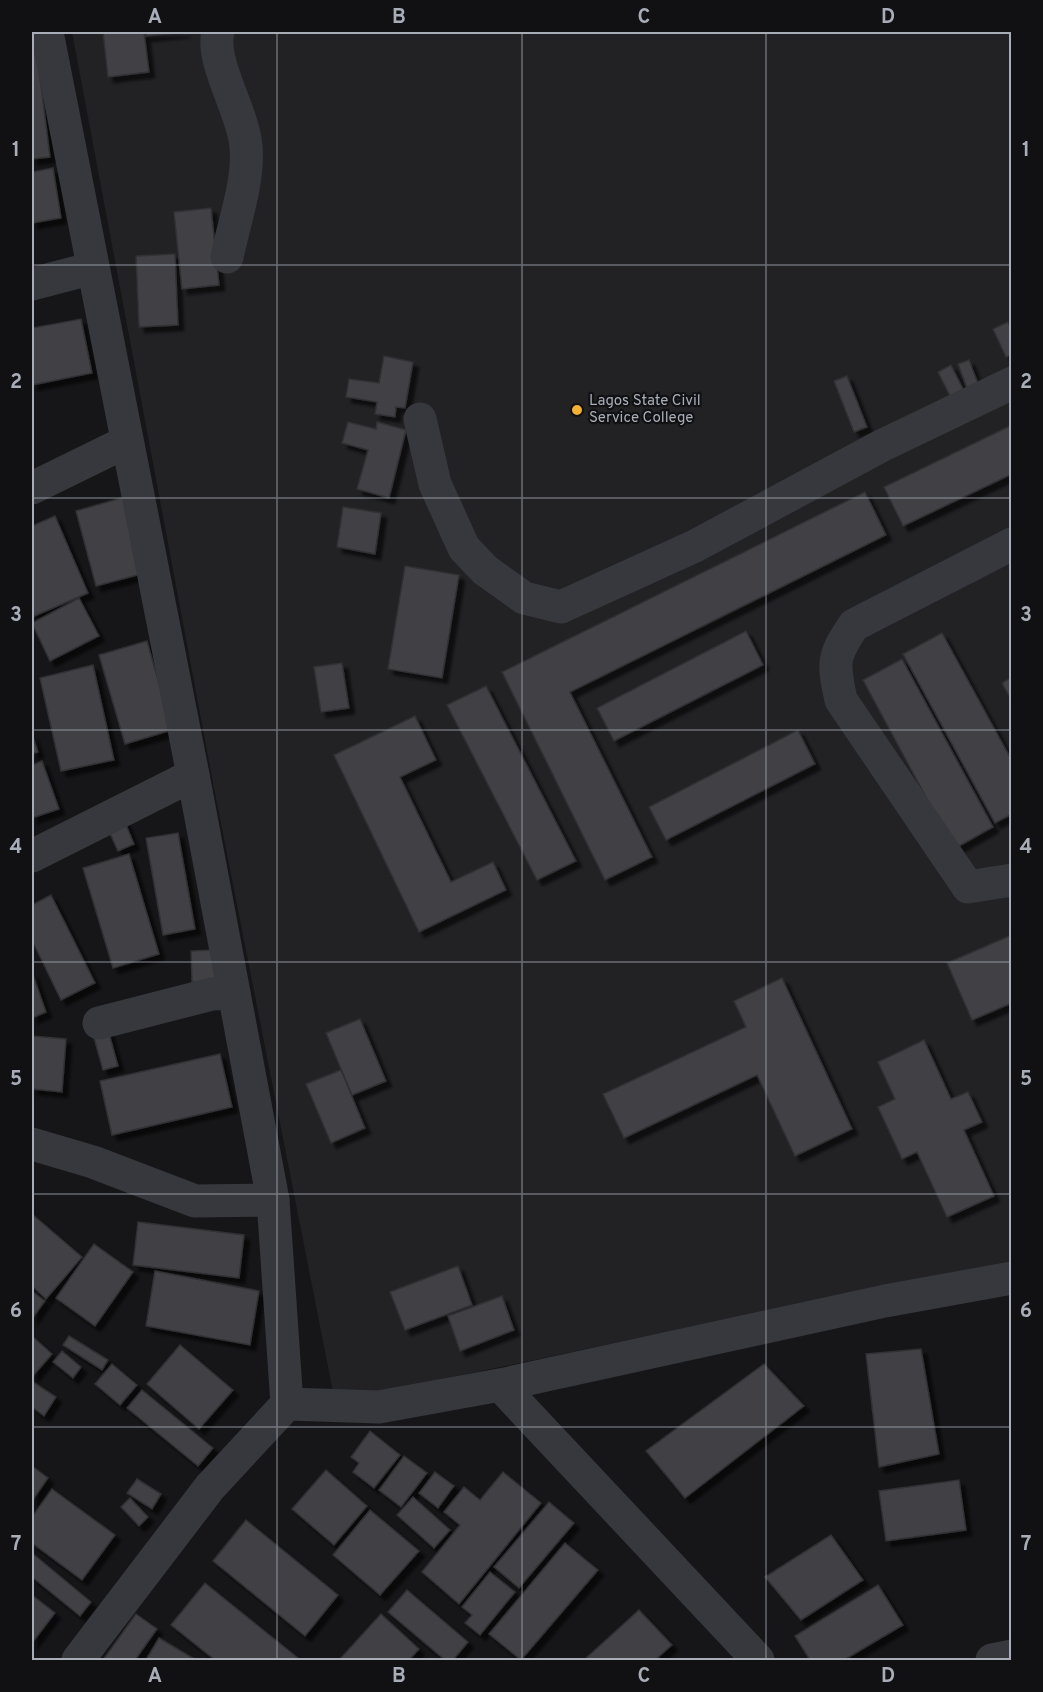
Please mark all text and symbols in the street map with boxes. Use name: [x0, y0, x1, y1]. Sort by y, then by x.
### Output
text: A: [148, 5, 162, 31]
text: B: [392, 5, 406, 31]
text: C: [638, 5, 650, 31]
text: D: [881, 5, 895, 31]
text: 1: [12, 138, 20, 164]
text: 1: [1022, 138, 1030, 164]
text: 2: [10, 370, 22, 396]
text: 2: [1020, 370, 1032, 396]
place label: Lagos State Civil Service College: [589, 392, 701, 428]
marker: Lagos State Civil Service College: [570, 403, 584, 417]
text: 3: [10, 603, 22, 629]
text: 3: [1020, 603, 1032, 629]
text: 4: [10, 835, 22, 861]
text: 4: [1020, 835, 1032, 861]
text: 5: [10, 1067, 22, 1093]
text: 5: [1020, 1067, 1032, 1093]
text: 6: [10, 1299, 22, 1325]
text: 6: [1020, 1299, 1032, 1325]
text: 7: [11, 1532, 21, 1558]
text: 7: [1021, 1532, 1031, 1558]
text: A: [148, 1664, 162, 1690]
text: B: [392, 1664, 406, 1690]
text: C: [638, 1664, 650, 1690]
text: D: [881, 1664, 895, 1690]

